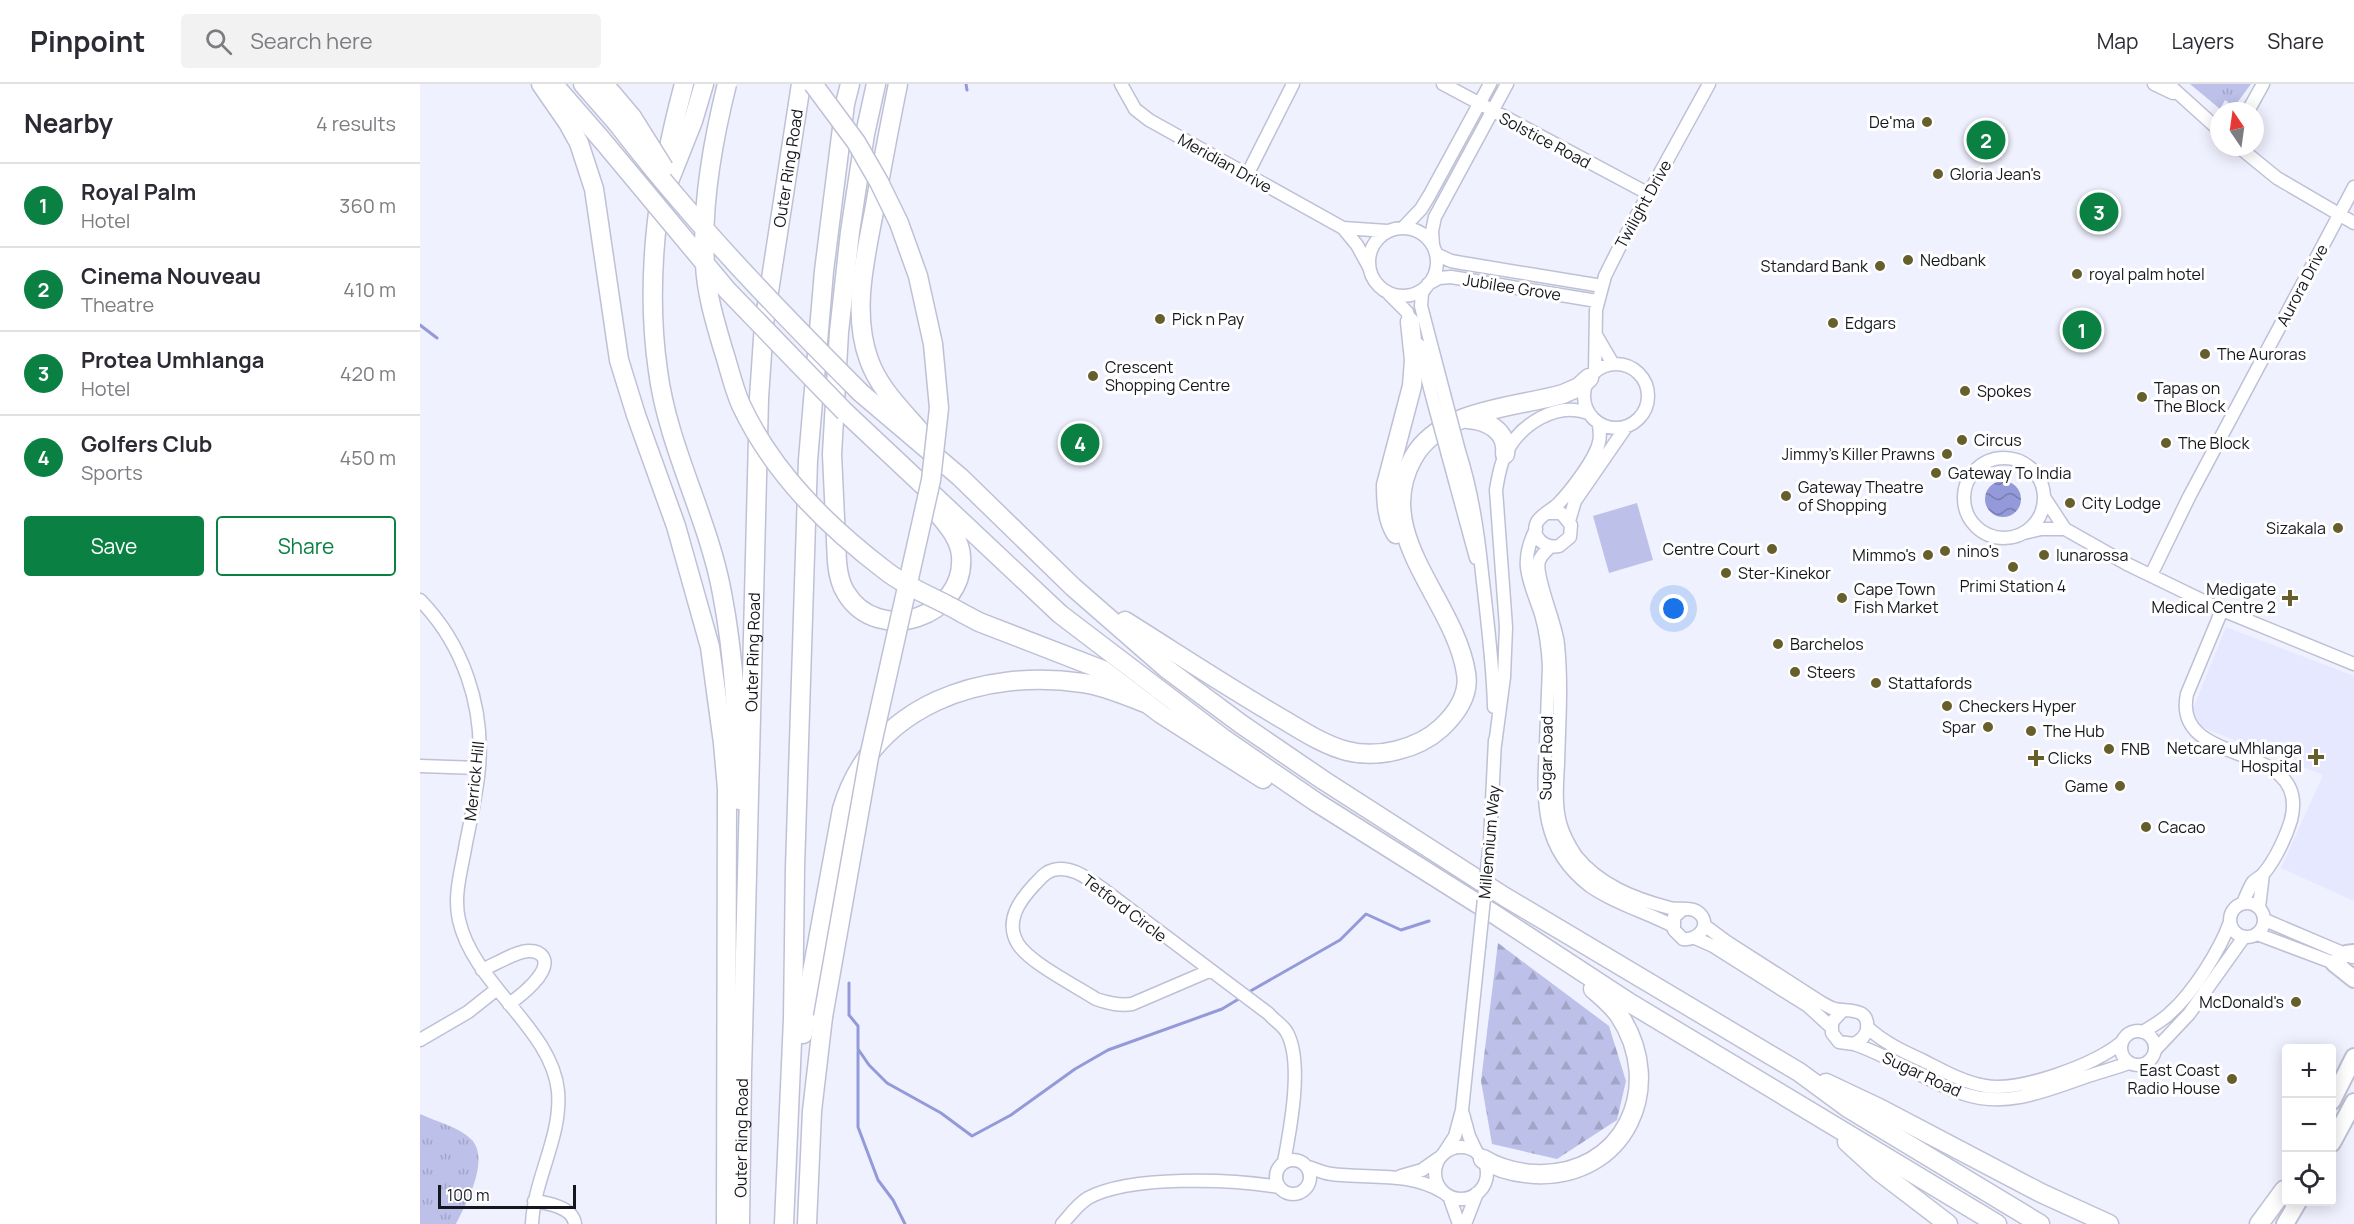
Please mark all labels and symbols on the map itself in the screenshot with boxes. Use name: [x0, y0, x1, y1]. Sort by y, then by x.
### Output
north arrow: [2210, 102, 2264, 156]
street label: Solstice Road: [1495, 107, 1595, 173]
street label: Outer Ring Road: [768, 108, 808, 229]
place label: De'ma: [1869, 111, 1915, 133]
marker: De'ma: [1920, 115, 1934, 129]
pin: 2: [1966, 118, 2006, 162]
street label: Meridian Drive: [1174, 128, 1276, 198]
street label: Twilight Drive: [1610, 156, 1676, 252]
place label: Gloria Jean's: [1950, 163, 2041, 185]
marker: Gloria Jean's: [1931, 167, 1945, 181]
pin: 3: [2080, 190, 2118, 234]
street label: Aurora Drive: [2271, 240, 2333, 330]
place label: Nedbank: [1920, 249, 1987, 271]
marker: Nedbank: [1901, 253, 1915, 267]
place label: Standard Bank: [1761, 255, 1869, 277]
marker: Standard Bank: [1873, 259, 1887, 273]
place label: royal palm hotel: [2089, 263, 2205, 285]
marker: royal palm hotel: [2070, 267, 2084, 281]
street label: Jubilee Grove: [1461, 268, 1563, 306]
place label: Pick n Pay: [1172, 308, 1245, 330]
pin: 1: [2062, 308, 2102, 352]
marker: Pick n Pay: [1153, 312, 1167, 326]
place label: Edgars: [1845, 312, 1896, 334]
marker: Edgars: [1826, 316, 1840, 330]
place label: The Auroras: [2217, 343, 2306, 365]
marker: The Auroras: [2198, 347, 2212, 361]
place label: Crescent Shopping Centre: [1105, 356, 1230, 396]
marker: Crescent Shopping Centre: [1086, 369, 1100, 383]
place label: Tapas on The Block: [2154, 377, 2226, 417]
place label: Spokes: [1977, 380, 2031, 402]
marker: Spokes: [1958, 384, 1972, 398]
marker: Tapas on The Block: [2135, 390, 2149, 404]
pin: 4: [1060, 420, 1100, 466]
place label: Circus: [1974, 429, 2022, 451]
place label: The Block: [2178, 432, 2250, 454]
marker: Circus: [1955, 433, 1969, 447]
marker: The Block: [2159, 436, 2173, 450]
place label: Jimmy's Killer Prawns: [1782, 443, 1935, 465]
marker: Jimmy's Killer Prawns: [1940, 447, 1954, 461]
place label: Gateway To India: [1948, 462, 2071, 484]
marker: Gateway To India: [1929, 466, 1943, 480]
place label: Gateway Theatre of Shopping: [1798, 476, 1924, 516]
marker: Gateway Theatre of Shopping: [1779, 489, 1793, 503]
place label: City Lodge: [2082, 492, 2161, 514]
marker: City Lodge: [2063, 496, 2077, 510]
place label: Sizakala: [2266, 517, 2326, 539]
marker: Sizakala: [2331, 521, 2345, 535]
place label: Centre Court: [1663, 538, 1760, 560]
place label: nino's: [1957, 540, 1999, 562]
marker: Centre Court: [1765, 542, 1779, 556]
place label: Mimmo's: [1852, 544, 1916, 566]
marker: nino's: [1938, 544, 1952, 558]
place label: lunarossa: [2056, 544, 2128, 566]
marker: Mimmo's: [1921, 548, 1935, 562]
marker: lunarossa: [2037, 548, 2051, 562]
marker: Primi Station 4: [2006, 560, 2020, 574]
place label: Ster-Kinekor: [1738, 562, 1831, 584]
marker: Ster-Kinekor: [1719, 566, 1733, 580]
place label: Primi Station 4: [1960, 575, 2066, 597]
place label: Cape Town Fish Market: [1854, 578, 1939, 618]
place label: Medigate Medical Centre 2: [2152, 578, 2276, 618]
marker: Medigate Medical Centre 2: [2281, 589, 2299, 607]
marker: Cape Town Fish Market: [1835, 591, 1849, 605]
street label: Outer Ring Road: [740, 592, 765, 712]
your location: [1659, 594, 1688, 623]
place label: Barchelos: [1790, 633, 1864, 655]
marker: Barchelos: [1771, 637, 1785, 651]
place label: Steers: [1807, 661, 1856, 683]
marker: Steers: [1788, 665, 1802, 679]
place label: Stattafords: [1888, 672, 1972, 694]
marker: Stattafords: [1869, 676, 1883, 690]
place label: Checkers Hyper: [1959, 695, 2077, 717]
marker: Checkers Hyper: [1940, 699, 1954, 713]
street label: Sugar Road: [1534, 716, 1558, 800]
place label: Spar: [1942, 716, 1976, 738]
marker: Spar: [1981, 720, 1995, 734]
place label: The Hub: [2043, 720, 2105, 742]
marker: The Hub: [2024, 724, 2038, 738]
place label: Netcare uMhlanga Hospital: [2167, 737, 2302, 777]
place label: FNB: [2121, 738, 2150, 760]
street label: Merrick Hill: [459, 740, 489, 822]
marker: FNB: [2102, 742, 2116, 756]
place label: Clicks: [2048, 747, 2092, 769]
marker: Netcare uMhlanga Hospital: [2307, 748, 2325, 766]
marker: Clicks: [2029, 751, 2043, 765]
place label: Game: [2065, 775, 2108, 797]
marker: Game: [2113, 779, 2127, 793]
street label: Millennium Way: [1473, 784, 1505, 900]
place label: Cacao: [2158, 816, 2206, 838]
marker: Cacao: [2139, 820, 2153, 834]
street label: Tetford Circle: [1079, 869, 1171, 947]
place label: McDonald's: [2199, 991, 2284, 1013]
marker: McDonald's: [2289, 995, 2303, 1009]
street label: Sugar Road: [1879, 1046, 1965, 1102]
place label: East Coast Radio House: [2127, 1059, 2220, 1099]
marker: East Coast Radio House: [2225, 1072, 2239, 1086]
street label: Outer Ring Road: [729, 1078, 753, 1198]
scale bar: [438, 1182, 576, 1210]

